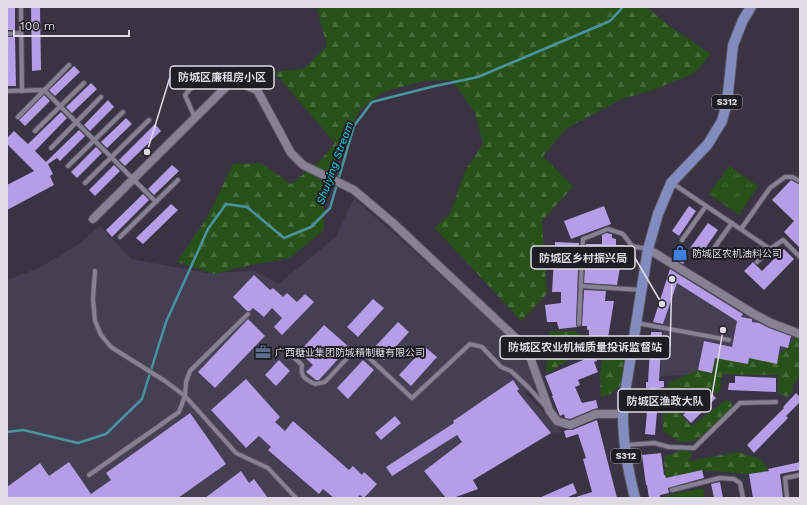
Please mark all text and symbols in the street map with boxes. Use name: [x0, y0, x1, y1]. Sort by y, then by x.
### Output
scale bar: [14, 12, 129, 38]
text: 100 m: [20, 19, 55, 33]
callout: 防城区廉租房小区: [170, 66, 274, 89]
text: 防城区廉租房小区: [178, 71, 266, 84]
road number: S312: [712, 95, 742, 109]
water label: Shuiying Stream: [314, 120, 356, 206]
shop icon: 防城区农机油料公司: [671, 244, 689, 262]
callout: 防城区乡村振兴局: [531, 246, 635, 269]
place label: 防城区农机油料公司: [692, 248, 782, 259]
text: 防城区乡村振兴局: [539, 252, 627, 265]
callout: 防城区农业机械质量投诉监督站: [500, 336, 670, 359]
text: 防城区农业机械质量投诉监督站: [508, 341, 662, 354]
office icon: 广西糖业集团防城精制糖有限公司: [254, 343, 272, 361]
place label: 广西糖业集团防城精制糖有限公司: [275, 347, 425, 358]
callout: 防城区渔政大队: [618, 389, 711, 412]
text: 防城区渔政大队: [627, 395, 704, 408]
road number: S312: [611, 449, 641, 463]

